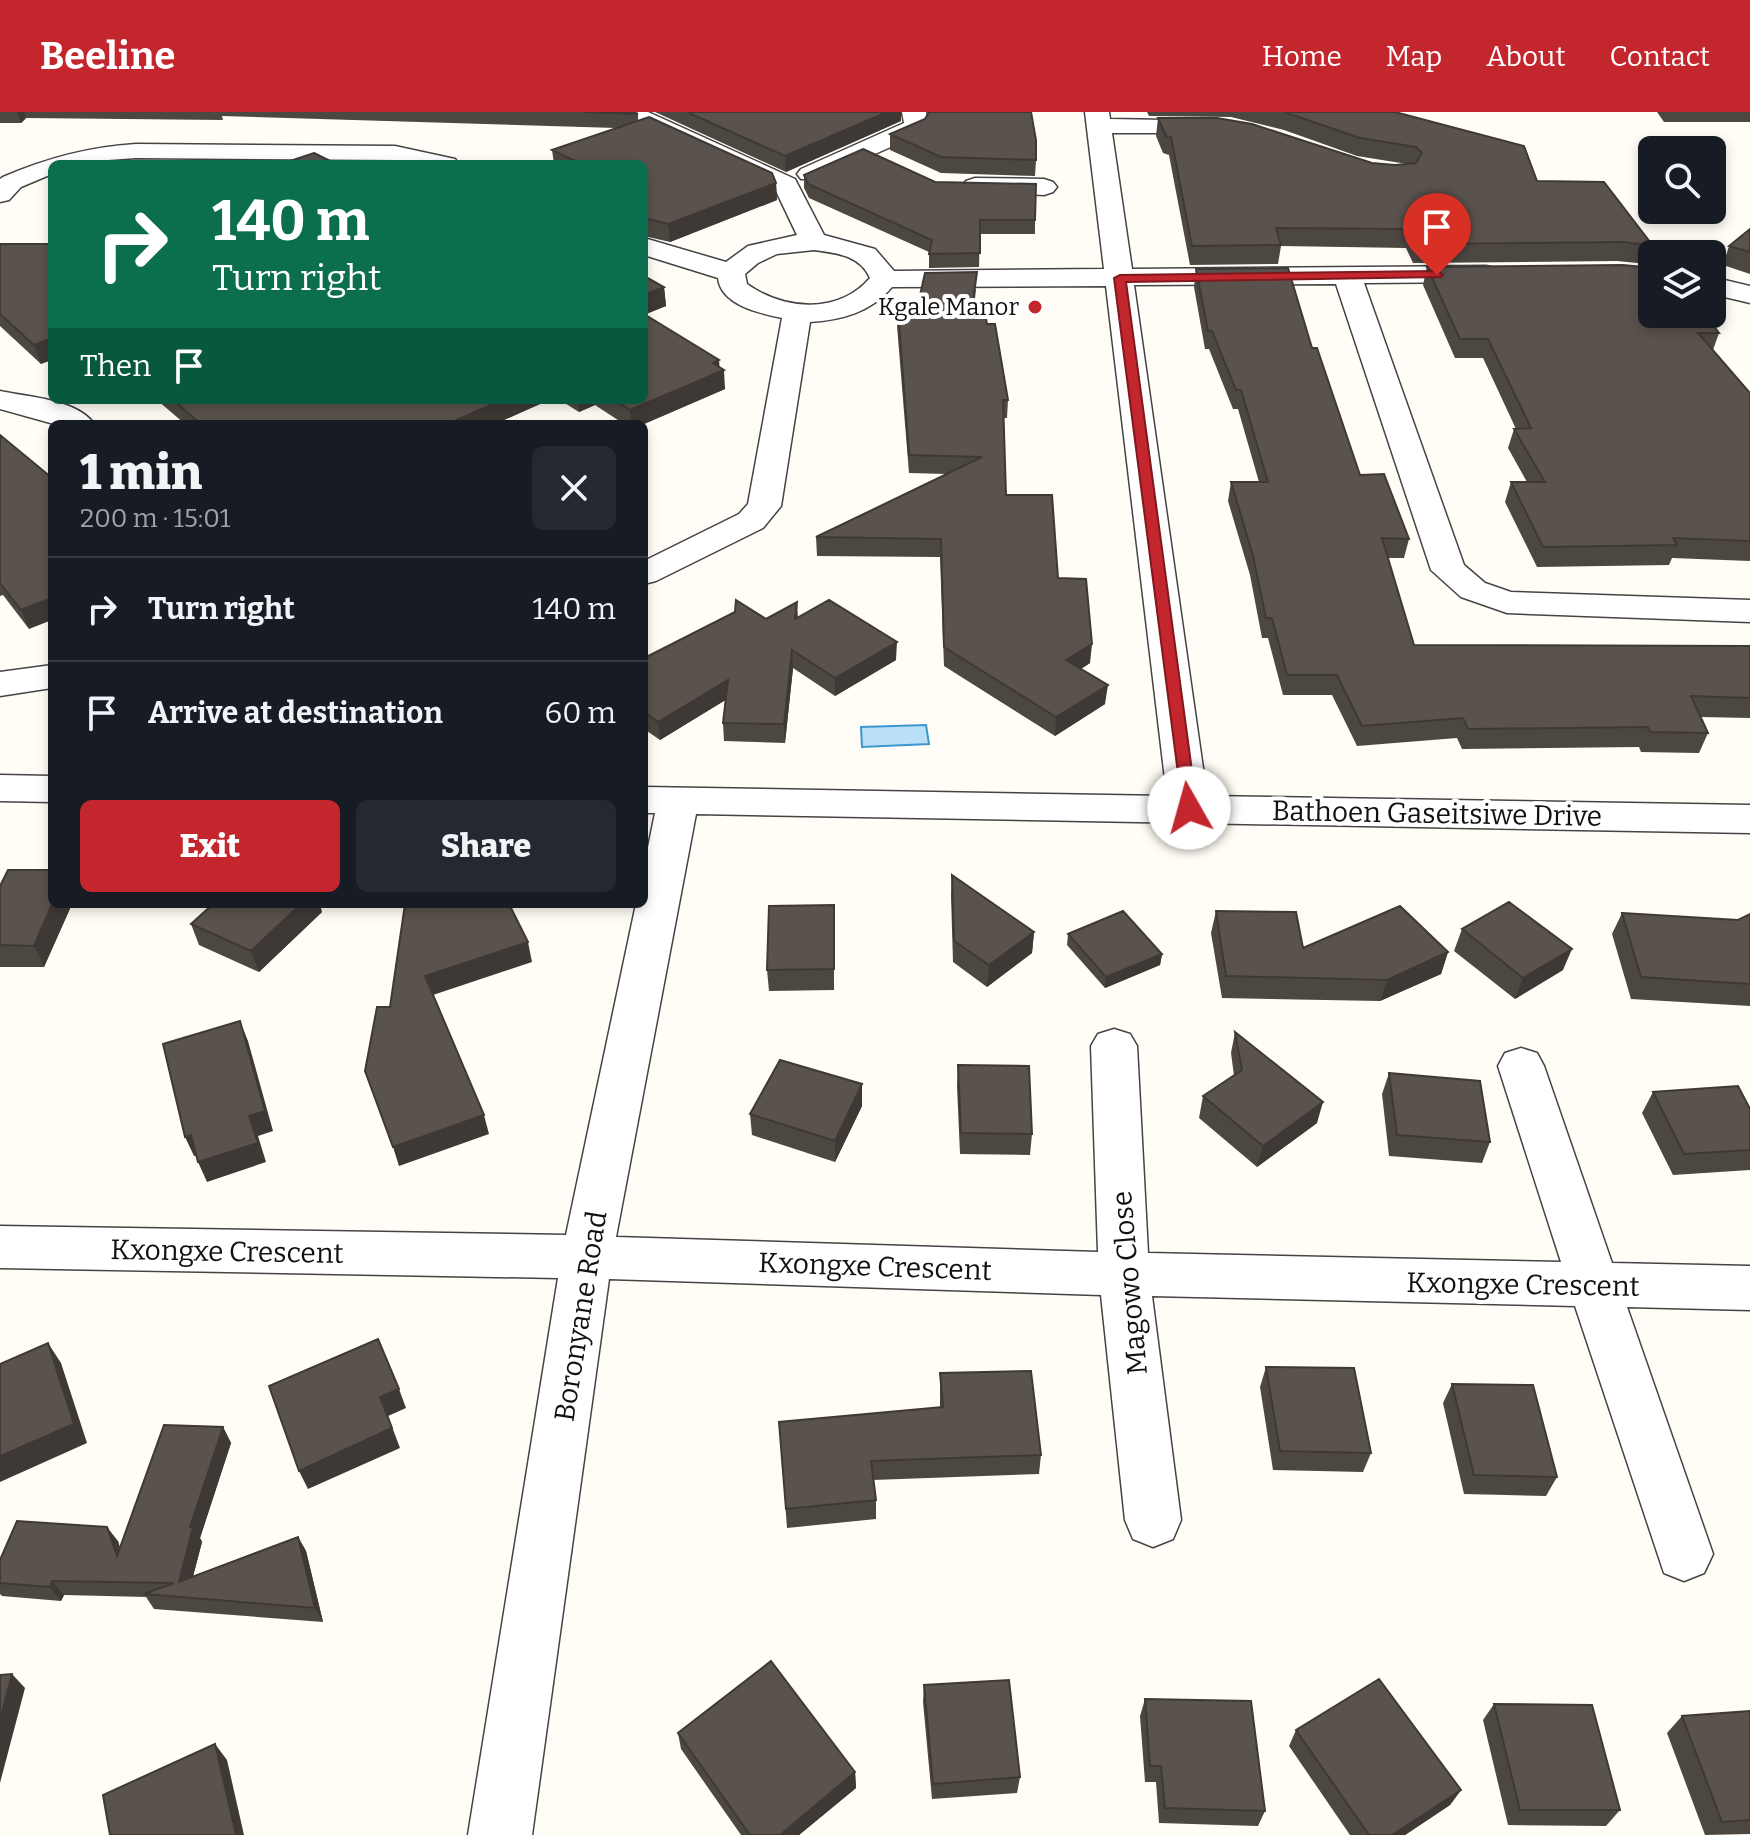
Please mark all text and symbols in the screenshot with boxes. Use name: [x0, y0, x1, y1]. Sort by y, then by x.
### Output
text: Beeline: [40, 33, 175, 79]
text: Home: [1262, 40, 1342, 73]
text: Map: [1386, 40, 1442, 73]
text: About: [1486, 40, 1566, 73]
text: Contact: [1610, 40, 1710, 73]
map controls: [1638, 136, 1726, 328]
button: search: [1638, 136, 1726, 224]
text: 140 m: [212, 188, 369, 255]
icon: right: [80, 192, 184, 296]
pin: [1403, 193, 1471, 275]
icon: arrive: [1415, 205, 1459, 249]
button: layers: [1638, 240, 1726, 328]
text: Turn right: [212, 256, 381, 300]
place label: Kgale Manor: [878, 293, 1019, 321]
marker: Kgale Manor: [1026, 298, 1044, 316]
icon: arrive: [167, 344, 211, 388]
text: Then: [80, 348, 151, 384]
text: 1 min: [80, 444, 202, 502]
button: close: [532, 446, 616, 530]
text: 200 m · 15:01: [80, 503, 230, 534]
icon: right: [80, 587, 124, 631]
text: Turn right: [148, 591, 295, 627]
text: 140 m: [532, 591, 616, 627]
icon: arrive: [80, 691, 124, 735]
text: Arrive at destination: [148, 695, 443, 731]
text: 60 m: [545, 695, 616, 731]
position arrow: [1147, 766, 1231, 850]
street label: Bathoen Gaseitsiwe Drive: [1272, 794, 1602, 833]
button: Exit: [80, 800, 340, 892]
button: Share: [356, 800, 616, 892]
street label: Magowo Close: [1105, 1190, 1154, 1376]
street label: Boronyane Road: [548, 1209, 613, 1424]
street label: Kxongxe Crescent: [110, 1233, 344, 1270]
street label: Kxongxe Crescent: [758, 1246, 992, 1287]
street label: Kxongxe Crescent: [1406, 1266, 1640, 1303]

